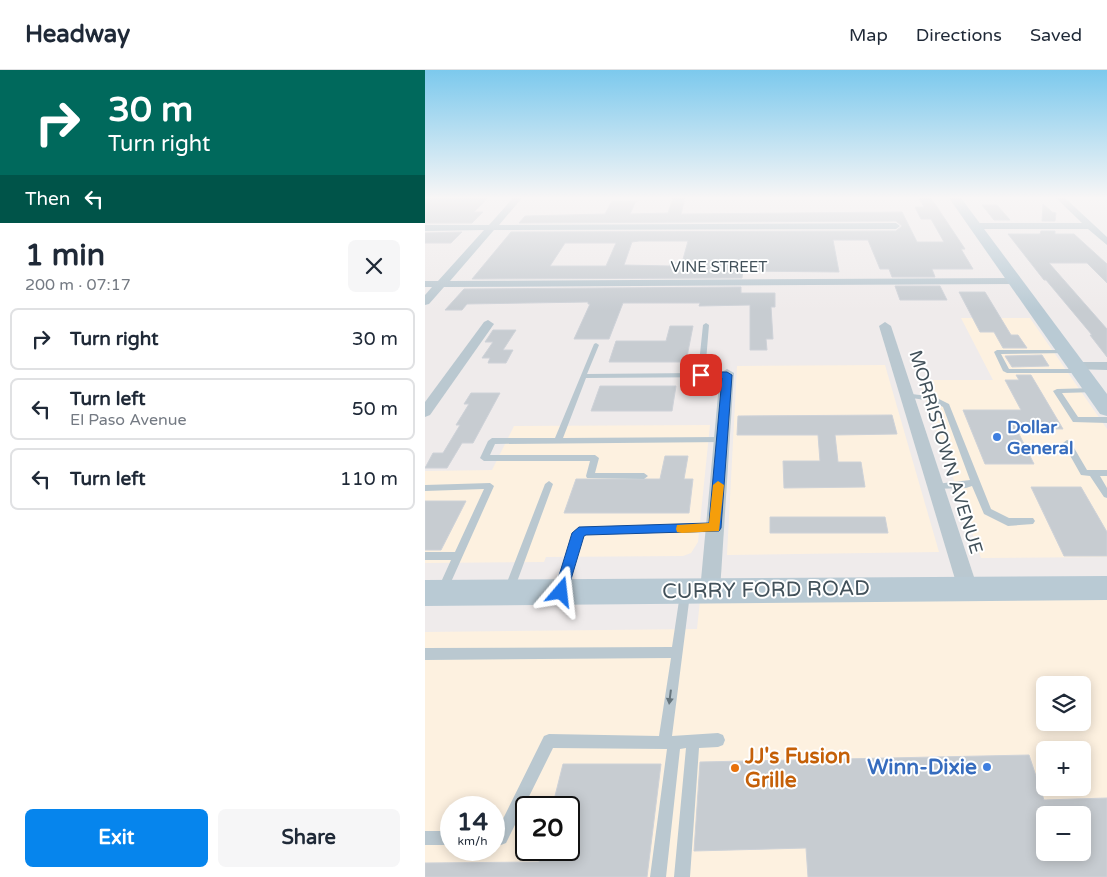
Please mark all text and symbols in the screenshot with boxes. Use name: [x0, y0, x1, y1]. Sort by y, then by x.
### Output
text: Headway: [25, 20, 130, 49]
text: Map: [849, 24, 888, 46]
text: Directions: [916, 24, 1002, 46]
text: Saved: [1030, 24, 1082, 46]
text: 30 m: [108, 89, 193, 131]
icon: right: [25, 90, 90, 155]
text: Turn right: [108, 131, 210, 157]
icon: left: [80, 185, 108, 213]
text: Then: [25, 188, 70, 210]
text: 1 min: [25, 237, 105, 274]
button: close: [348, 240, 400, 292]
street label: VINE STREET: [671, 258, 767, 276]
text: 200 m · 07:17: [25, 275, 131, 295]
icon: right: [27, 325, 55, 353]
text: Turn right: [70, 328, 158, 350]
text: 30 m: [352, 328, 398, 350]
street label: MORRISTOWN AVENUE: [905, 347, 987, 557]
pin: [680, 354, 722, 396]
icon: arrive: [687, 361, 715, 389]
text: Turn left: [70, 388, 146, 410]
icon: left: [27, 395, 55, 423]
text: 50 m: [352, 398, 398, 420]
text: El Paso Avenue: [70, 410, 187, 430]
place label: Dollar General: [1007, 416, 1073, 459]
marker: Dollar General: [991, 431, 1003, 443]
icon: left: [27, 465, 55, 493]
text: Turn left: [70, 468, 146, 490]
text: 110 m: [340, 468, 398, 490]
position arrow: [534, 565, 586, 617]
street label: CURRY FORD ROAD: [662, 576, 870, 604]
map controls: [1036, 676, 1091, 861]
button: layers: [1036, 676, 1091, 731]
one-way arrow: [666, 690, 674, 706]
button: +: [1036, 741, 1091, 796]
place label: JJ's Fusion Grille: [744, 744, 850, 793]
place label: Winn-Dixie: [867, 755, 977, 780]
marker: Winn-Dixie: [981, 761, 993, 773]
marker: JJ's Fusion Grille: [729, 762, 741, 774]
speed limit sign: 20: [515, 796, 580, 861]
button: −: [1036, 806, 1091, 861]
text: 14: [457, 807, 488, 837]
button: Exit: [25, 809, 208, 867]
button: Share: [218, 809, 400, 867]
text: km/h: [457, 834, 488, 848]

